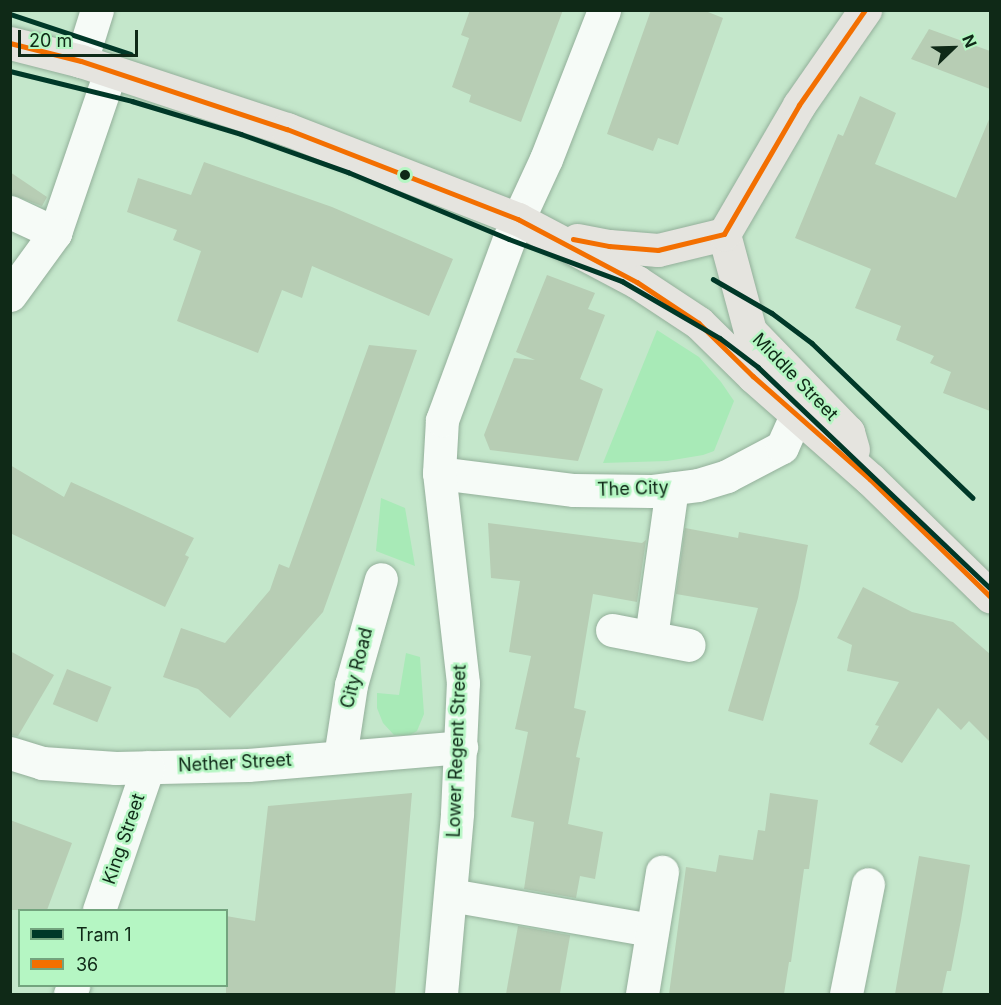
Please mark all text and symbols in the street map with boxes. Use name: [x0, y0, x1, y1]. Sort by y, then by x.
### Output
scale bar: [21, 18, 141, 56]
north arrow: [923, 18, 983, 78]
text: 20 m: [29, 30, 72, 51]
text: N: [958, 31, 981, 50]
unlabelled marker: [399, 169, 411, 181]
street label: Middle Street: [748, 329, 842, 425]
street label: The City: [597, 477, 669, 501]
street label: City Road: [337, 625, 377, 711]
street label: Lower Regent Street: [443, 664, 471, 838]
street label: Nether Street: [178, 749, 292, 777]
street label: King Street: [98, 791, 150, 887]
legend: [18, 909, 228, 987]
text: Tram 1: [76, 924, 132, 945]
text: 36: [76, 954, 98, 975]

